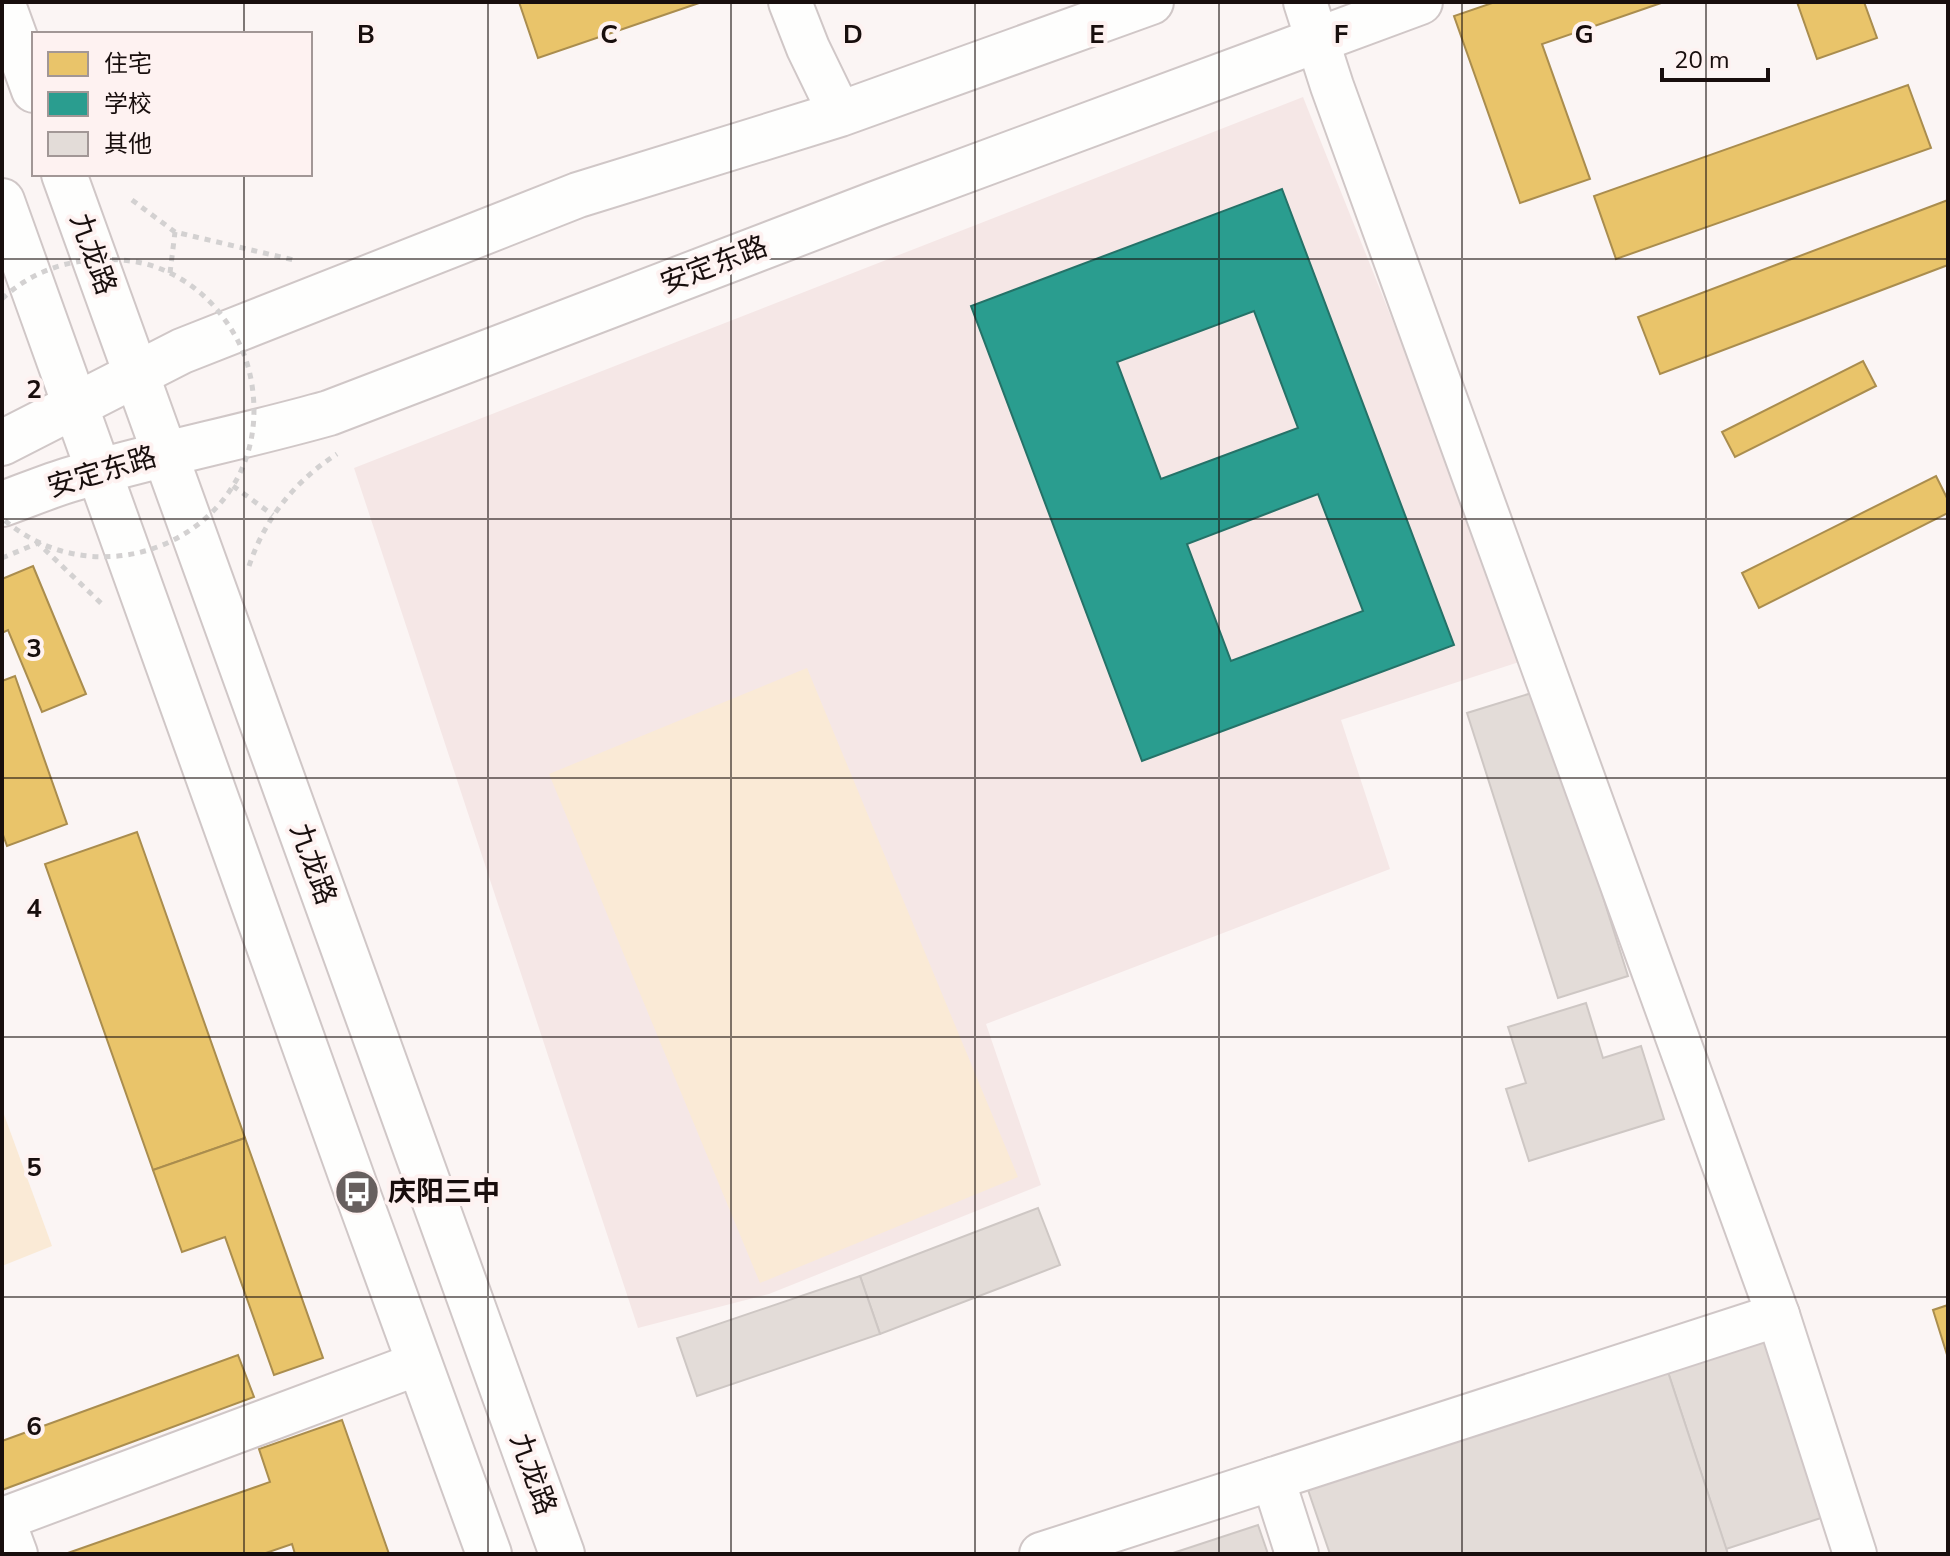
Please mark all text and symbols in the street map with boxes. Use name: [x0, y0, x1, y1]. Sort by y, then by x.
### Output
text: B: [357, 17, 375, 52]
text: C: [600, 17, 618, 52]
text: D: [843, 17, 863, 52]
text: E: [1089, 17, 1105, 52]
text: F: [1334, 17, 1348, 52]
text: G: [1574, 17, 1594, 52]
legend: [32, 32, 312, 176]
scale bar: [1662, 32, 1768, 82]
text: 20 m: [1674, 44, 1730, 76]
text: 住宅: [104, 48, 152, 80]
text: 学校: [104, 88, 152, 120]
text: 其他: [104, 128, 152, 160]
street label: 九龙路: [61, 208, 125, 300]
street label: 安定东路: [655, 227, 773, 303]
text: 2: [26, 372, 42, 407]
street label: 安定东路: [43, 437, 161, 507]
text: 3: [26, 631, 42, 666]
street label: 九龙路: [281, 818, 345, 910]
text: 4: [26, 891, 42, 926]
text: 5: [26, 1150, 42, 1185]
bus stop icon: 庆阳三中: [333, 1168, 381, 1216]
place label: 庆阳三中: [388, 1173, 500, 1211]
text: 6: [26, 1409, 42, 1444]
street label: 九龙路: [501, 1428, 565, 1520]

